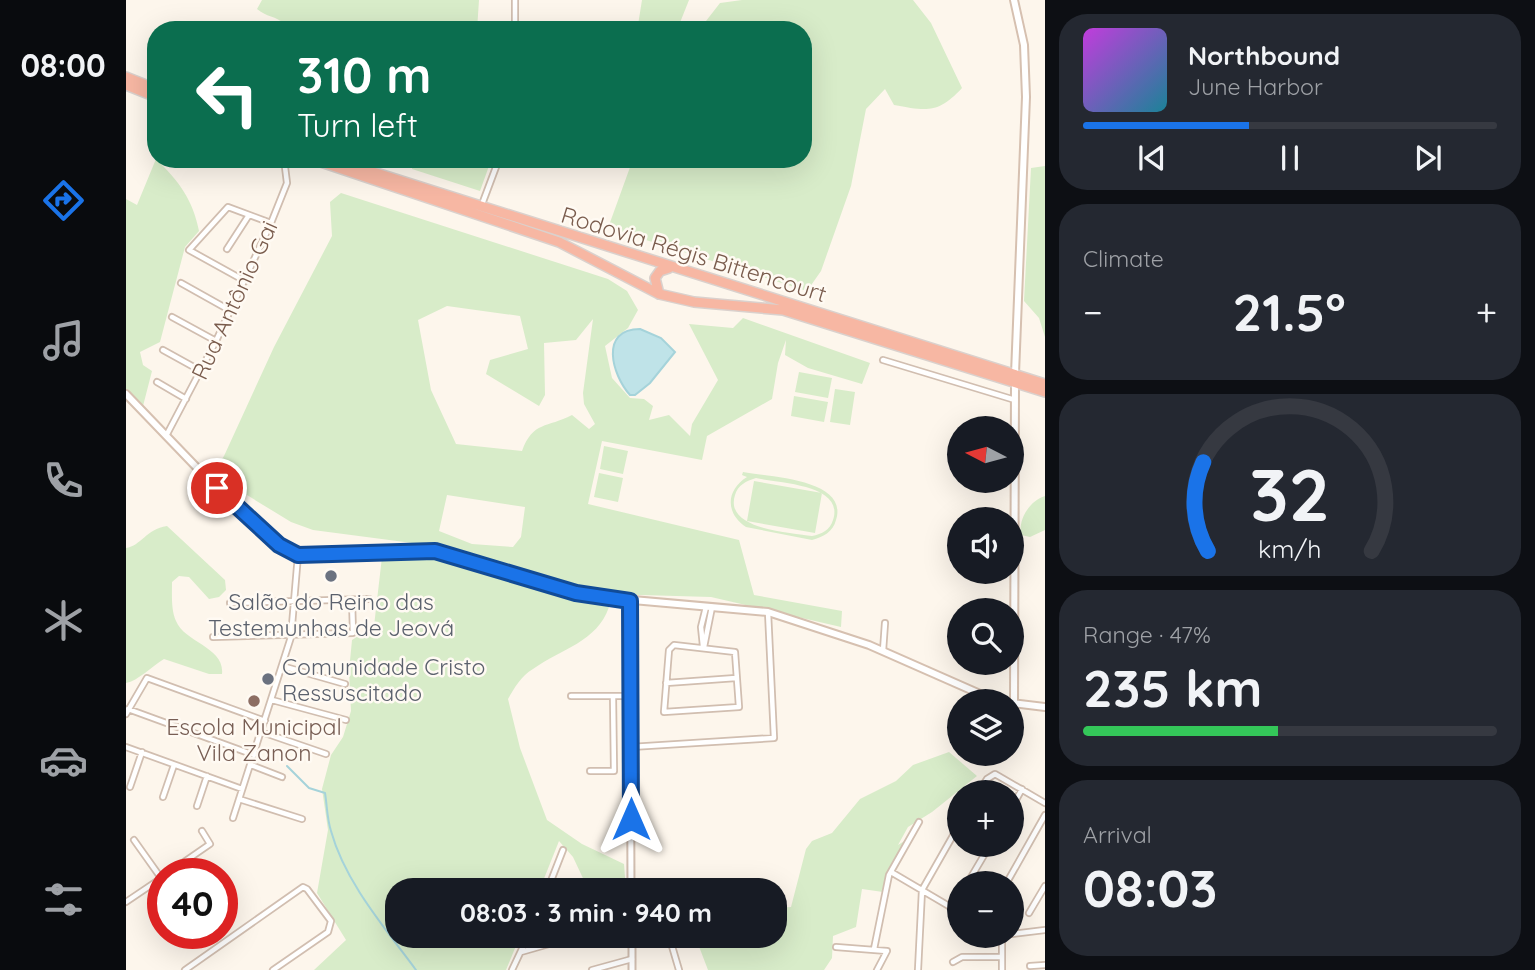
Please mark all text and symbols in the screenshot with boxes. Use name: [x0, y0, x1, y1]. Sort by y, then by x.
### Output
text: Northbound: [1188, 39, 1340, 72]
text: 310 m: [297, 44, 431, 105]
text: 08:00: [20, 45, 106, 85]
icon: left: [182, 49, 273, 140]
text: June Harbor: [1188, 72, 1323, 101]
text: Turn left: [297, 105, 418, 145]
icon: previous: [1133, 139, 1171, 177]
icon: pause: [1271, 139, 1309, 177]
icon: next: [1409, 139, 1447, 177]
icon: directions: [39, 176, 88, 225]
street label: Rodovia Régis Bittencourt: [558, 200, 830, 308]
street label: Rua Antônio Gai: [185, 216, 283, 384]
text: Climate: [1083, 244, 1164, 273]
text: 21.5°: [1233, 279, 1346, 344]
text: −: [1083, 288, 1103, 336]
text: +: [1476, 288, 1497, 336]
icon: music: [39, 316, 88, 365]
north arrow: [947, 416, 1024, 494]
map controls: [947, 416, 1024, 948]
text: 32: [1250, 448, 1330, 539]
icon: phone: [39, 456, 88, 505]
pin: [187, 458, 247, 518]
icon: arrive: [198, 469, 236, 507]
button: sound: [947, 507, 1024, 584]
text: km/h: [1258, 533, 1322, 564]
marker: Salão do Reino das Testemunhas de Jeová: [323, 568, 339, 584]
place label: Salão do Reino das Testemunhas de Jeová: [208, 587, 454, 642]
icon: climate: [39, 596, 88, 645]
button: search: [947, 598, 1024, 675]
text: Range · 47%: [1083, 620, 1211, 649]
place label: Comunidade Cristo Ressuscitado: [282, 652, 485, 707]
text: 235 km: [1083, 655, 1263, 720]
marker: Comunidade Cristo Ressuscitado: [260, 671, 276, 687]
button: layers: [947, 689, 1024, 766]
marker: Escola Municipal Vila Zanon: [246, 693, 262, 709]
place label: Escola Municipal Vila Zanon: [166, 712, 342, 767]
icon: car: [39, 736, 88, 785]
button: +: [947, 780, 1024, 857]
position arrow: [594, 782, 668, 856]
text: Arrival: [1083, 820, 1152, 849]
text: 08:03: [1083, 855, 1217, 920]
speed limit sign: 40: [147, 858, 238, 949]
button: −: [947, 871, 1024, 948]
icon: filters: [39, 875, 88, 924]
text: 08:03 · 3 min · 940 m: [460, 896, 712, 929]

